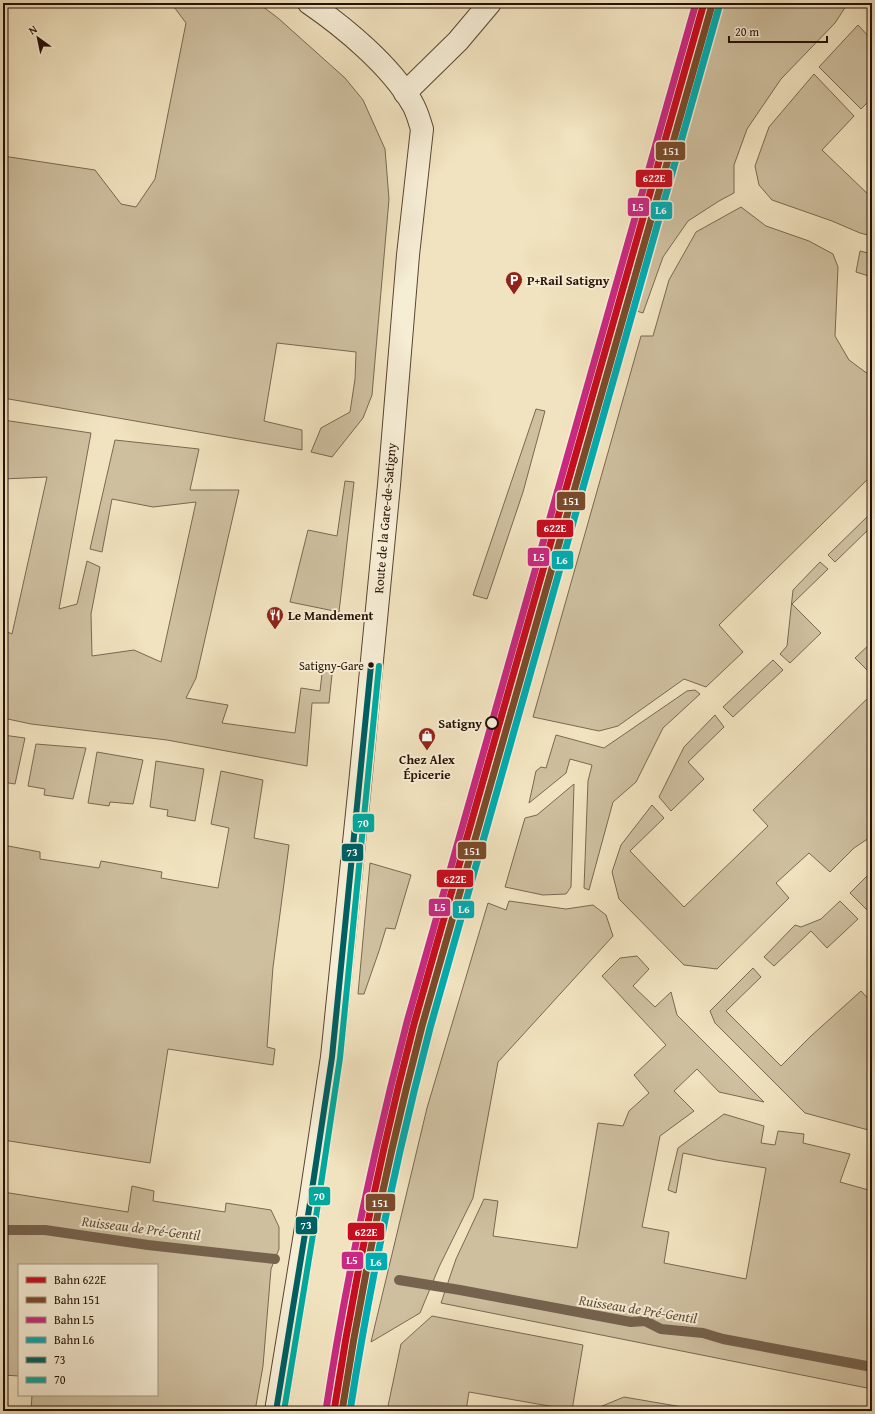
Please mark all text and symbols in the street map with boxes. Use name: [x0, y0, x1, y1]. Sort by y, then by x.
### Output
north arrow: [18, 18, 58, 58]
scale bar: [729, 18, 827, 44]
text: N: [25, 21, 41, 38]
text: 20 m: [735, 23, 759, 40]
line badge: 151: [655, 141, 686, 161]
text: 151: [662, 143, 680, 159]
line badge: 622E: [635, 169, 673, 188]
text: 622E: [643, 170, 666, 186]
line badge: L5: [627, 197, 650, 217]
text: L5: [632, 199, 644, 215]
line badge: L6: [650, 201, 673, 220]
text: L6: [655, 202, 667, 218]
parking icon: P+Rail Satigny: [504, 270, 524, 295]
place label: P+Rail Satigny: [527, 271, 610, 290]
street label: Route de la Gare-de-Satigny: [369, 441, 401, 594]
line badge: 151: [556, 491, 586, 511]
text: 151: [562, 493, 580, 509]
line badge: 622E: [536, 519, 574, 538]
text: 622E: [544, 520, 567, 536]
line badge: L5: [527, 547, 550, 567]
text: L5: [533, 549, 545, 565]
line badge: L6: [551, 550, 574, 570]
text: L6: [556, 552, 568, 568]
restaurant icon: Le Mandement: [265, 605, 285, 630]
place label: Le Mandement: [288, 606, 374, 625]
place label: Satigny-Gare: [299, 657, 364, 674]
marker: Satigny-Gare: [366, 660, 376, 670]
place label: Satigny: [438, 714, 482, 733]
marker: Satigny: [485, 716, 499, 730]
shop icon: Chez Alex Épicerie: [417, 726, 437, 751]
place label: Chez Alex Épicerie: [399, 750, 455, 784]
line badge: 70: [352, 813, 375, 833]
text: 70: [357, 815, 369, 831]
line badge: 151: [457, 841, 487, 860]
line badge: 73: [341, 843, 364, 862]
text: 151: [463, 843, 481, 859]
text: 73: [346, 844, 358, 860]
line badge: 622E: [436, 869, 474, 888]
text: 622E: [444, 871, 467, 887]
line badge: L5: [428, 898, 451, 917]
text: L5: [434, 899, 446, 915]
line badge: L6: [452, 900, 475, 919]
text: L6: [458, 901, 470, 917]
line badge: 70: [308, 1186, 331, 1206]
text: 70: [313, 1188, 325, 1204]
line badge: 151: [365, 1193, 396, 1212]
text: 151: [371, 1195, 389, 1211]
water label: Ruisseau de Pré-Gentil: [80, 1211, 202, 1245]
line badge: 73: [295, 1216, 318, 1235]
text: 73: [300, 1217, 312, 1233]
line badge: 622E: [347, 1222, 385, 1241]
text: 622E: [355, 1224, 378, 1240]
line badge: L5: [341, 1251, 364, 1270]
text: L5: [346, 1252, 358, 1268]
line badge: L6: [365, 1252, 388, 1271]
text: L6: [370, 1254, 382, 1270]
legend: [18, 1264, 158, 1396]
text: Bahn 622E: [54, 1271, 106, 1288]
water label: Ruisseau de Pré-Gentil: [577, 1290, 699, 1328]
text: Bahn 151: [54, 1291, 100, 1308]
text: Bahn L5: [54, 1311, 94, 1328]
text: Bahn L6: [54, 1331, 94, 1348]
text: 73: [54, 1351, 66, 1368]
text: 70: [54, 1371, 66, 1388]

